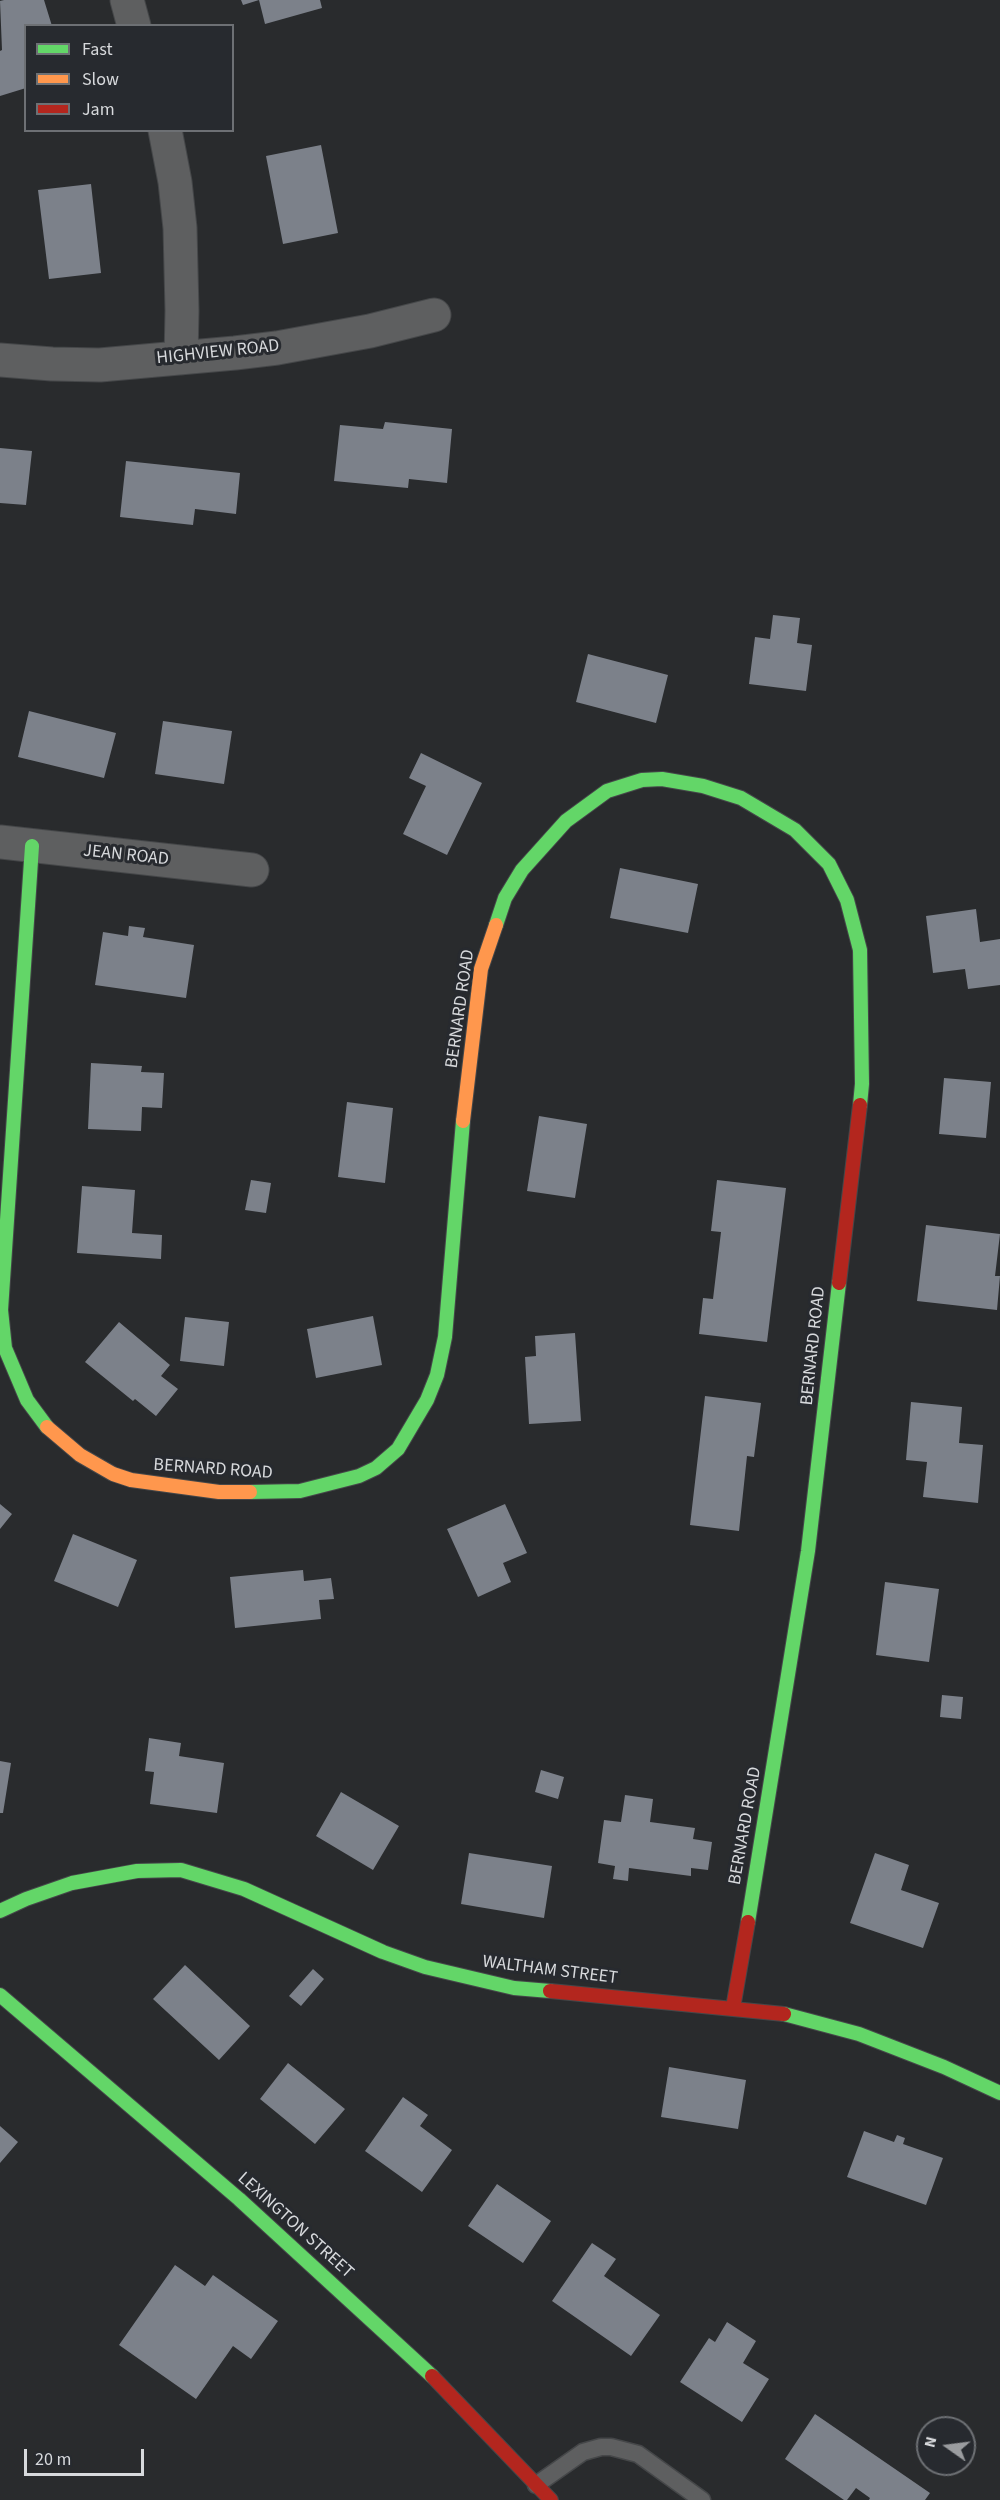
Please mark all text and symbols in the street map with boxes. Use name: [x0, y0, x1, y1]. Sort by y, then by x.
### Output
legend: [24, 24, 234, 132]
text: Fast: [82, 37, 113, 62]
text: Slow: [82, 67, 119, 92]
text: Jam: [82, 97, 115, 122]
street label: HIGHVIEW ROAD: [156, 336, 280, 370]
street label: JEAN ROAD: [82, 841, 170, 871]
street label: BERNARD ROAD: [442, 948, 480, 1070]
street label: BERNARD ROAD: [797, 1285, 831, 1407]
street label: BERNARD ROAD: [153, 1455, 273, 1485]
street label: BERNARD ROAD: [725, 1765, 767, 1887]
street label: WALTHAM STREET: [481, 1952, 619, 1990]
street label: LEXINGTON STREET: [232, 2168, 358, 2284]
north arrow: [916, 2416, 976, 2476]
text: N: [919, 2434, 942, 2450]
scale bar: [27, 2437, 147, 2475]
text: 20 m: [35, 2447, 71, 2472]

